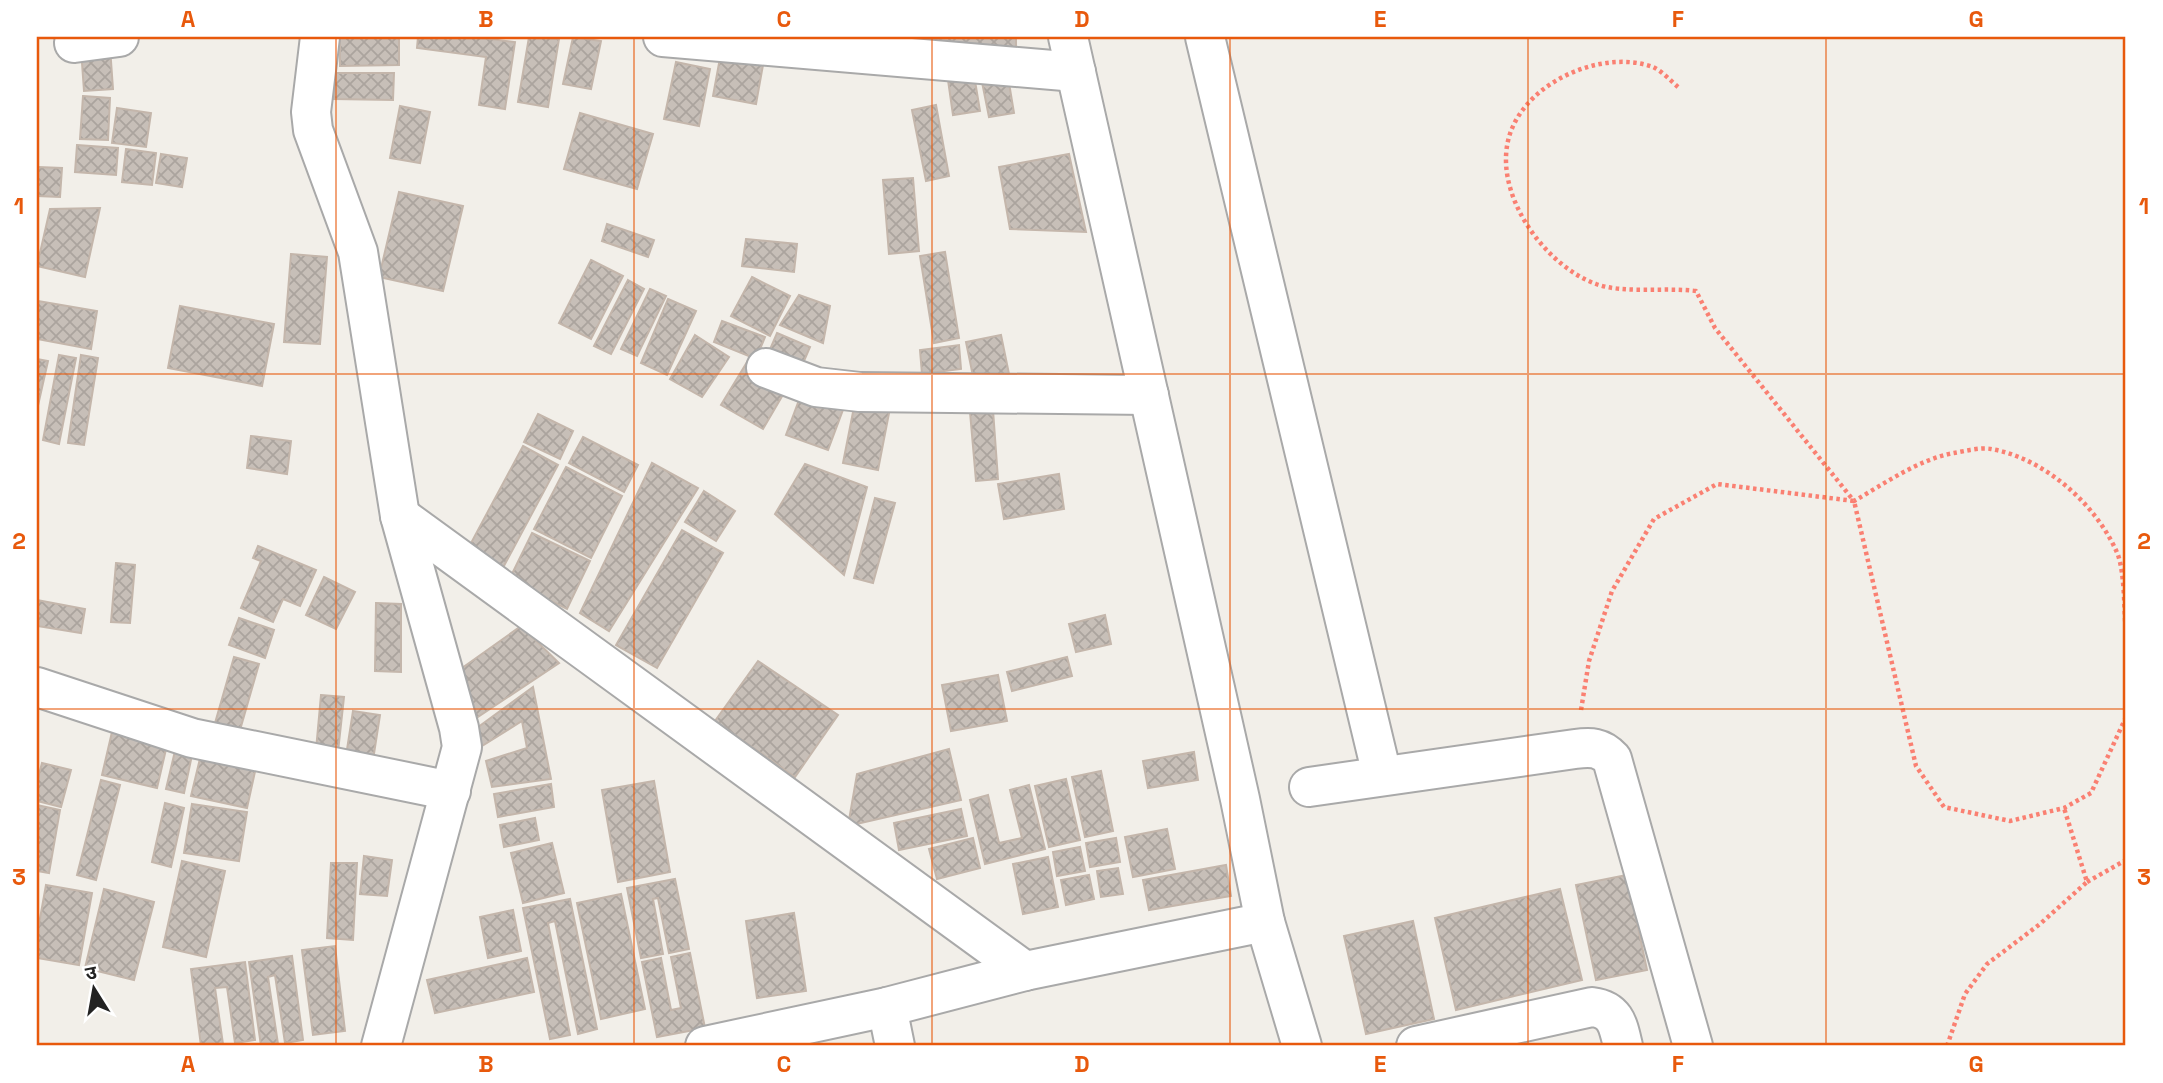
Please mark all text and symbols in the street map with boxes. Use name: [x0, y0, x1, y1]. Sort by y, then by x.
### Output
text: A: [181, 4, 196, 34]
text: B: [478, 4, 494, 34]
text: C: [777, 4, 791, 34]
text: D: [1074, 4, 1090, 34]
text: E: [1374, 4, 1386, 34]
text: F: [1672, 4, 1684, 34]
text: G: [1968, 4, 1984, 34]
text: 1: [14, 191, 24, 221]
text: 1: [2139, 191, 2149, 221]
text: 2: [12, 526, 26, 556]
text: 2: [2137, 526, 2151, 556]
text: 3: [12, 862, 26, 892]
text: 3: [2137, 862, 2151, 892]
north arrow: [60, 954, 130, 1024]
text: उ: [83, 959, 100, 986]
text: A: [181, 1049, 196, 1079]
text: B: [478, 1049, 494, 1079]
text: C: [777, 1049, 791, 1079]
text: D: [1074, 1049, 1090, 1079]
text: E: [1374, 1049, 1386, 1079]
text: F: [1672, 1049, 1684, 1079]
text: G: [1968, 1049, 1984, 1079]

